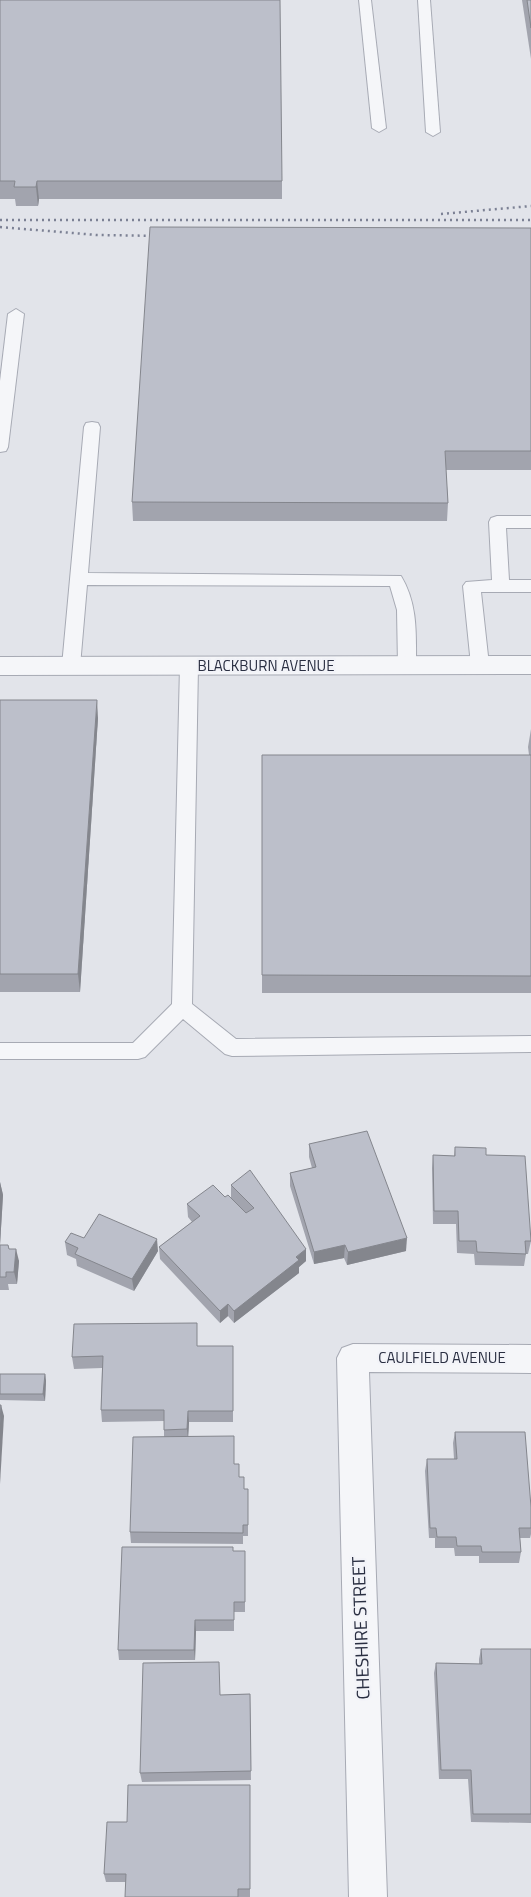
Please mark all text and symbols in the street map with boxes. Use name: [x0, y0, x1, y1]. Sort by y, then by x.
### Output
street label: BLACKBURN AVENUE: [197, 654, 335, 677]
street label: CAULFIELD AVENUE: [378, 1346, 506, 1369]
street label: CHESHIRE STREET: [344, 1556, 376, 1700]

